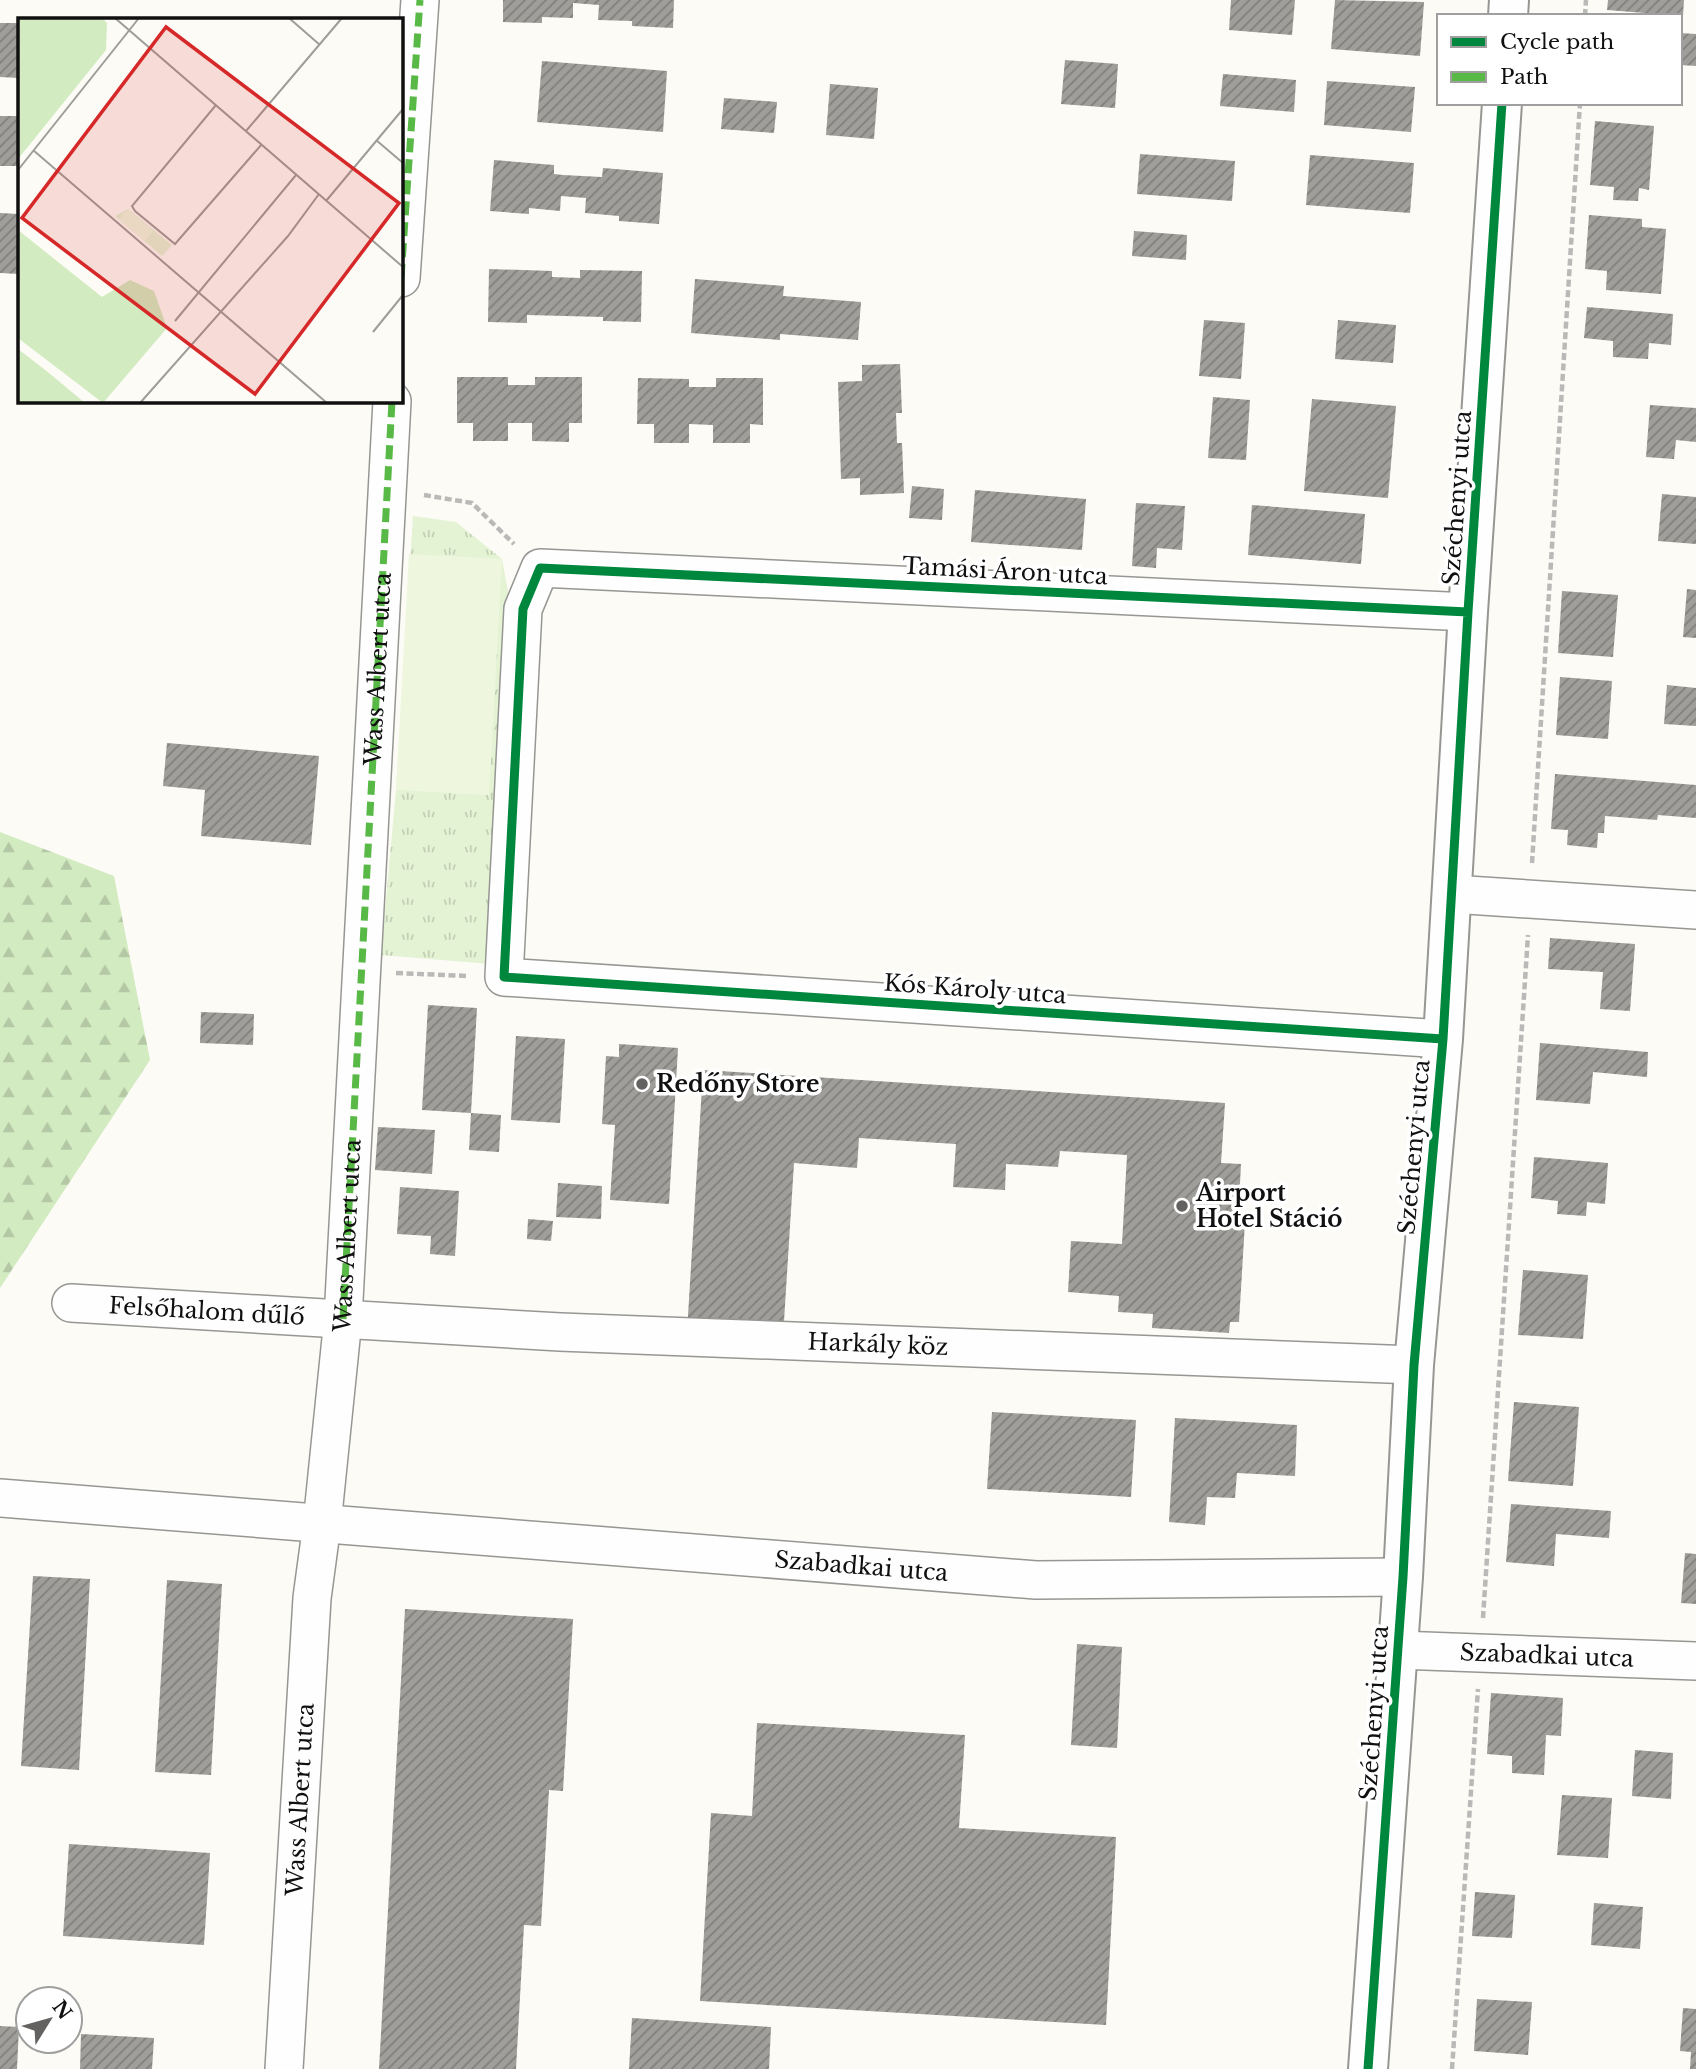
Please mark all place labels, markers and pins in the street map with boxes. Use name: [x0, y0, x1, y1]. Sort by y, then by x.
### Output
place label: Redőny Store: [656, 1070, 819, 1098]
marker: Redőny Store: [634, 1076, 650, 1092]
place label: Airport Hotel Stáció: [1195, 1179, 1342, 1233]
marker: Airport Hotel Stáció: [1174, 1198, 1190, 1214]

